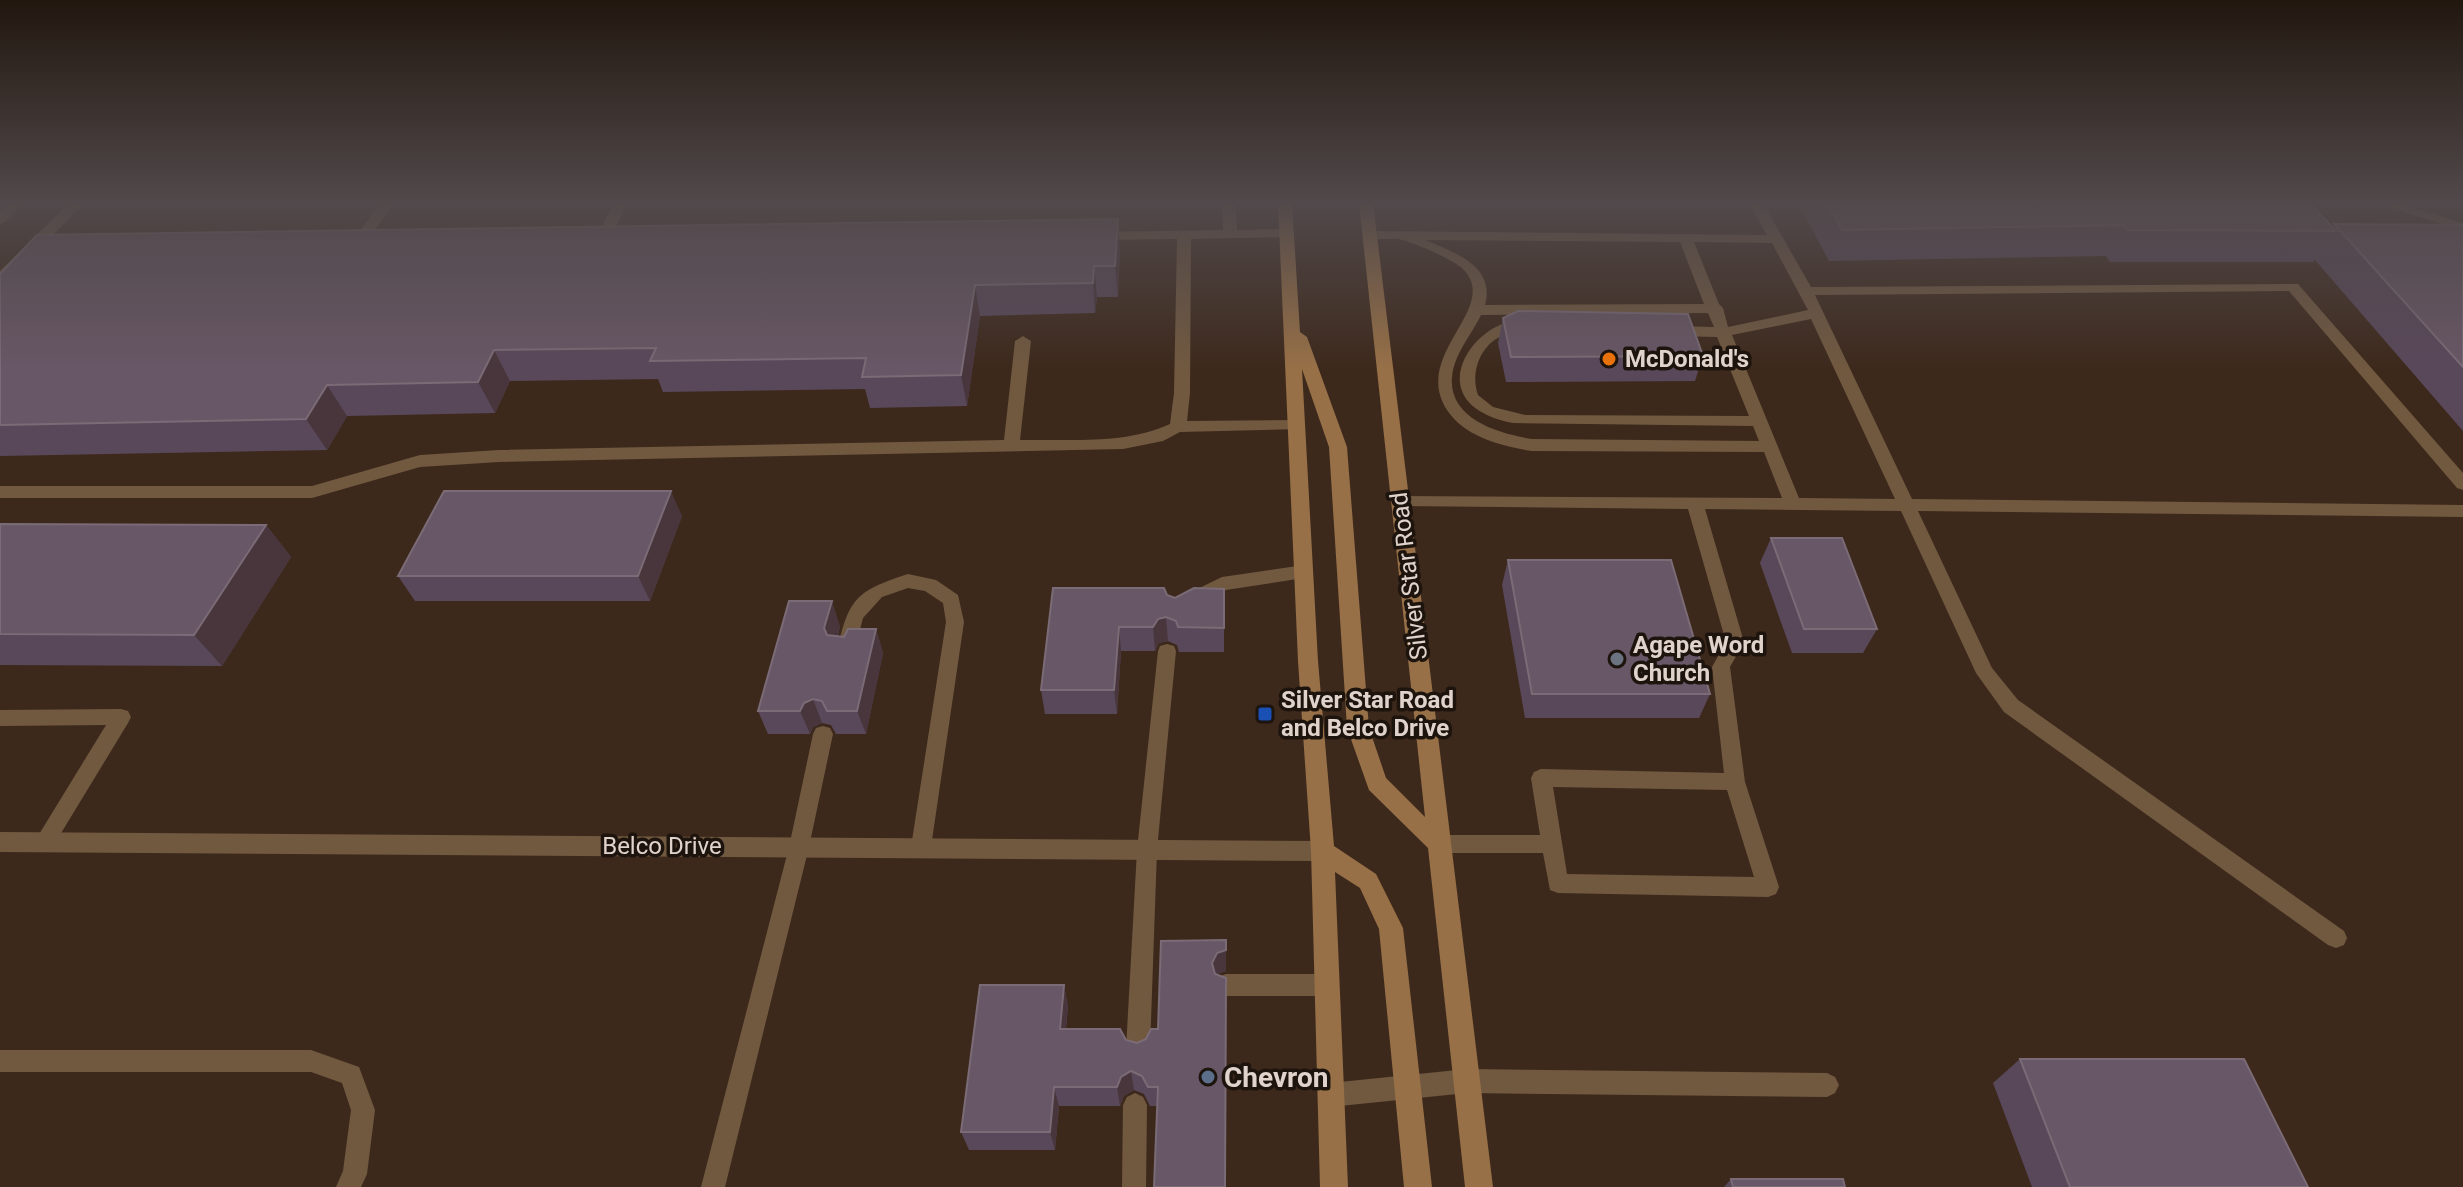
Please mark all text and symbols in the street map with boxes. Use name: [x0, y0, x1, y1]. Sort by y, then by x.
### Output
place label: McDonald's: [1625, 345, 1749, 373]
marker: McDonald's: [1600, 350, 1618, 368]
street label: Silver Star Road: [1385, 491, 1433, 661]
place label: Agape Word Church: [1633, 631, 1764, 687]
marker: Agape Word Church: [1608, 650, 1626, 668]
place label: Silver Star Road and Belco Drive: [1281, 686, 1454, 742]
marker: Silver Star Road and Belco Drive: [1256, 705, 1274, 723]
street label: Belco Drive: [602, 832, 722, 860]
place label: Chevron: [1224, 1061, 1328, 1094]
marker: Chevron: [1199, 1068, 1217, 1086]

